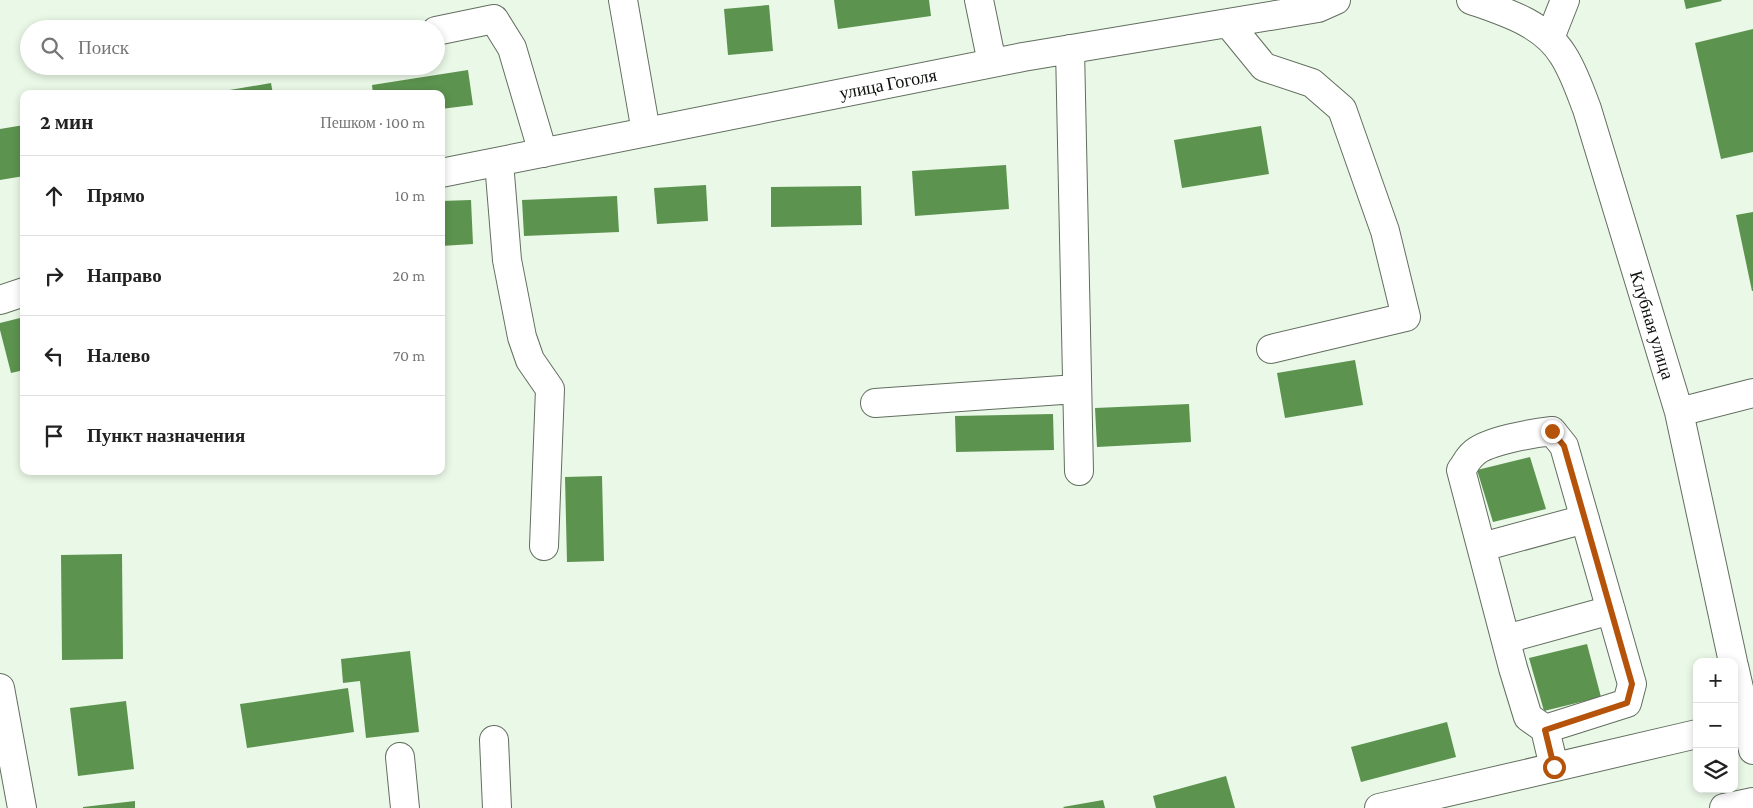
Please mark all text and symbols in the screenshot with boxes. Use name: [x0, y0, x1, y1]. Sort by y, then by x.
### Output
search box: [20, 20, 445, 75]
icon: search: [38, 34, 66, 62]
text: Поиск: [78, 37, 129, 58]
street label: улица Гоголя: [838, 65, 938, 103]
text: 2 мин: [40, 110, 93, 134]
text: Пешком · 100 m: [320, 114, 425, 131]
icon: ahead: [40, 182, 68, 210]
text: Прямо: [87, 185, 145, 206]
text: 10 m: [395, 187, 425, 204]
icon: right: [40, 262, 68, 290]
text: Направо: [87, 265, 162, 286]
text: 20 m: [392, 267, 425, 284]
street label: Клубная улица: [1626, 268, 1678, 382]
icon: left: [40, 342, 68, 370]
text: Налево: [87, 345, 150, 366]
text: 70 m: [393, 347, 425, 364]
route end: [1541, 420, 1564, 443]
icon: arrive: [40, 422, 68, 450]
text: Пункт назначения: [87, 425, 245, 446]
map controls: [1693, 658, 1738, 793]
button: +: [1693, 658, 1738, 703]
button: −: [1693, 703, 1738, 748]
button: layers: [1693, 748, 1738, 793]
route start: [1543, 756, 1566, 779]

